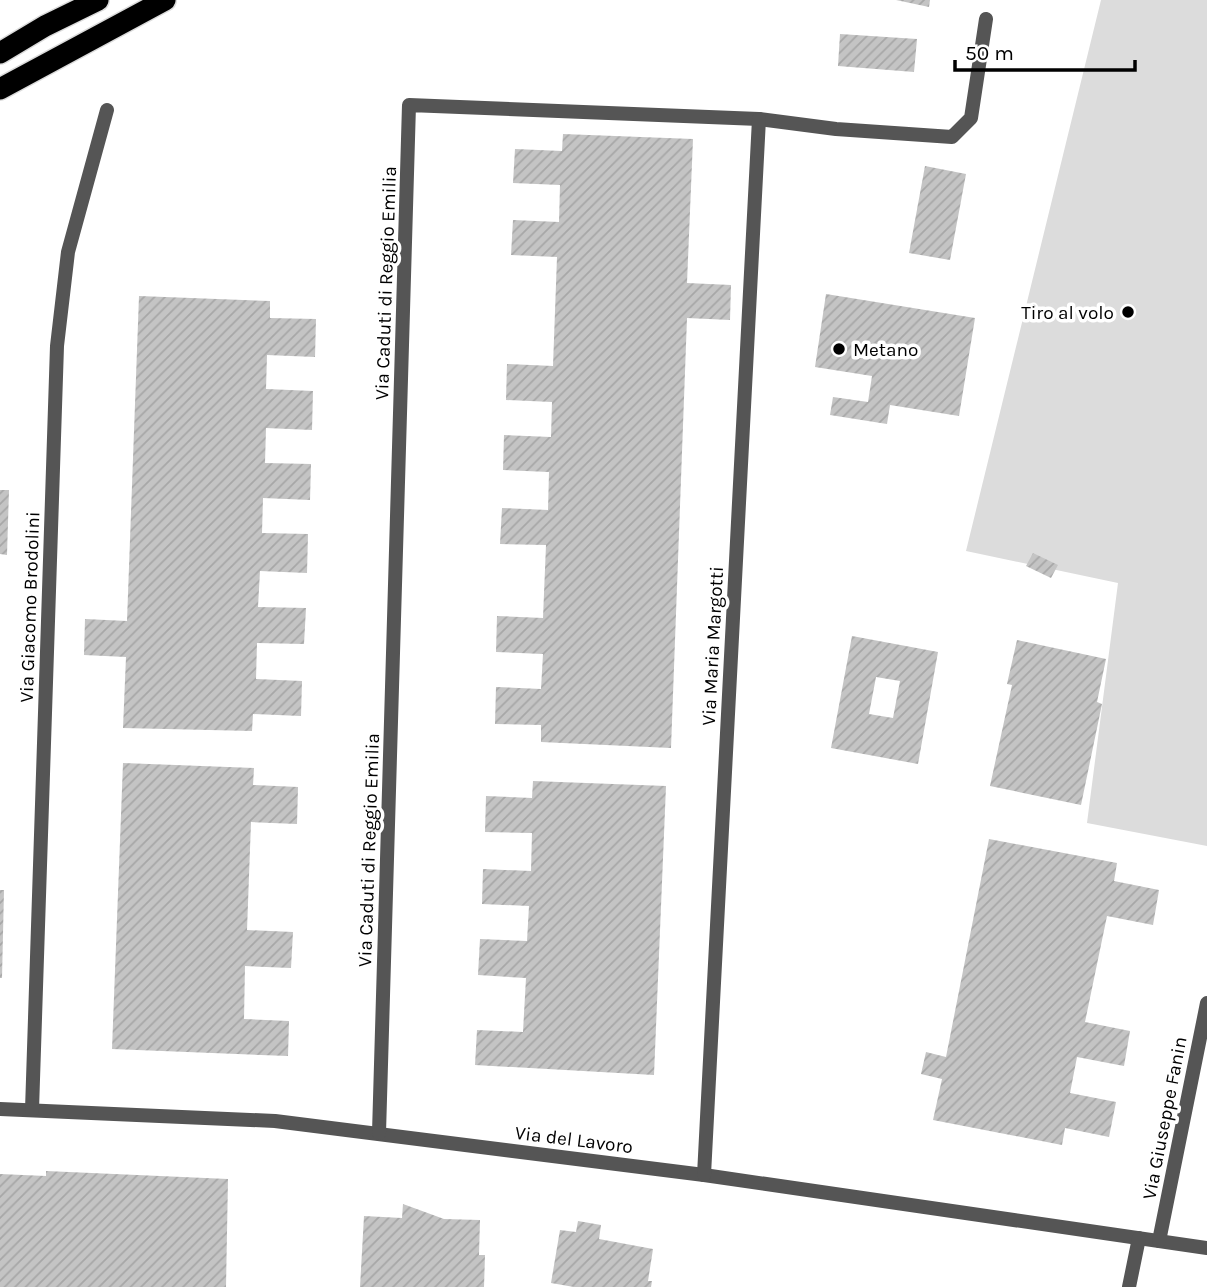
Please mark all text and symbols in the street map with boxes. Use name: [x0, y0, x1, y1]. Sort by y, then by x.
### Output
scale bar: [955, 28, 1135, 72]
text: 50 m: [965, 41, 1014, 65]
street label: Via Caduti di Reggio Emilia: [371, 166, 401, 400]
place label: Tiro al volo: [1021, 302, 1114, 324]
marker: Tiro al volo: [1120, 304, 1136, 320]
place label: Metano: [853, 339, 918, 361]
marker: Metano: [831, 341, 847, 357]
street label: Via Giacomo Brodolini: [16, 511, 44, 703]
street label: Via Maria Margotti: [698, 566, 728, 726]
street label: Via Caduti di Reggio Emilia: [354, 733, 384, 967]
street label: Via Giuseppe Fanin: [1138, 1035, 1192, 1202]
street label: Via del Lavoro: [514, 1122, 634, 1158]

